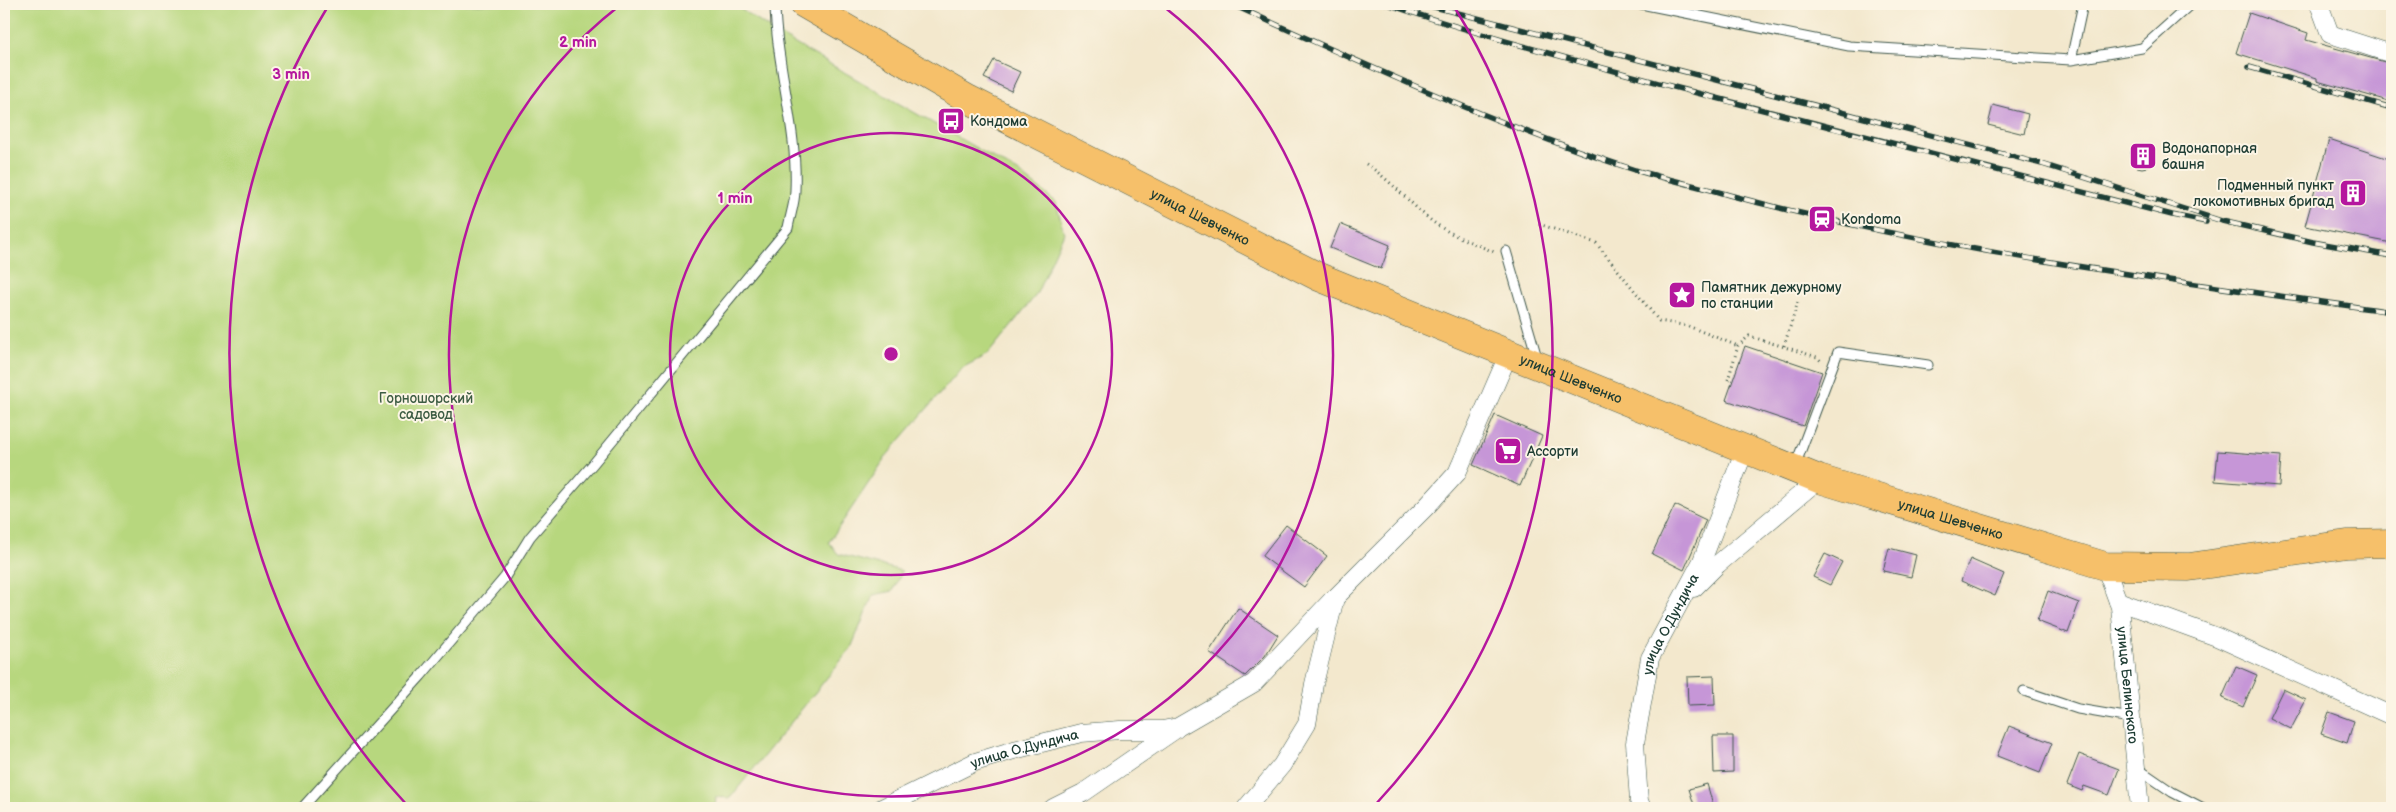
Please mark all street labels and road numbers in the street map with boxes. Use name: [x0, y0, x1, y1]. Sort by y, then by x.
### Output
street label: улица Шевченко: [1148, 185, 1252, 249]
street label: улица Шевченко: [1517, 351, 1625, 408]
street label: улица Шевченко: [1896, 496, 2005, 544]
street label: улица О.Дундича: [1639, 570, 1703, 676]
street label: улица Белинского: [2113, 626, 2142, 744]
street label: улица О.Дундича: [967, 726, 1081, 772]

